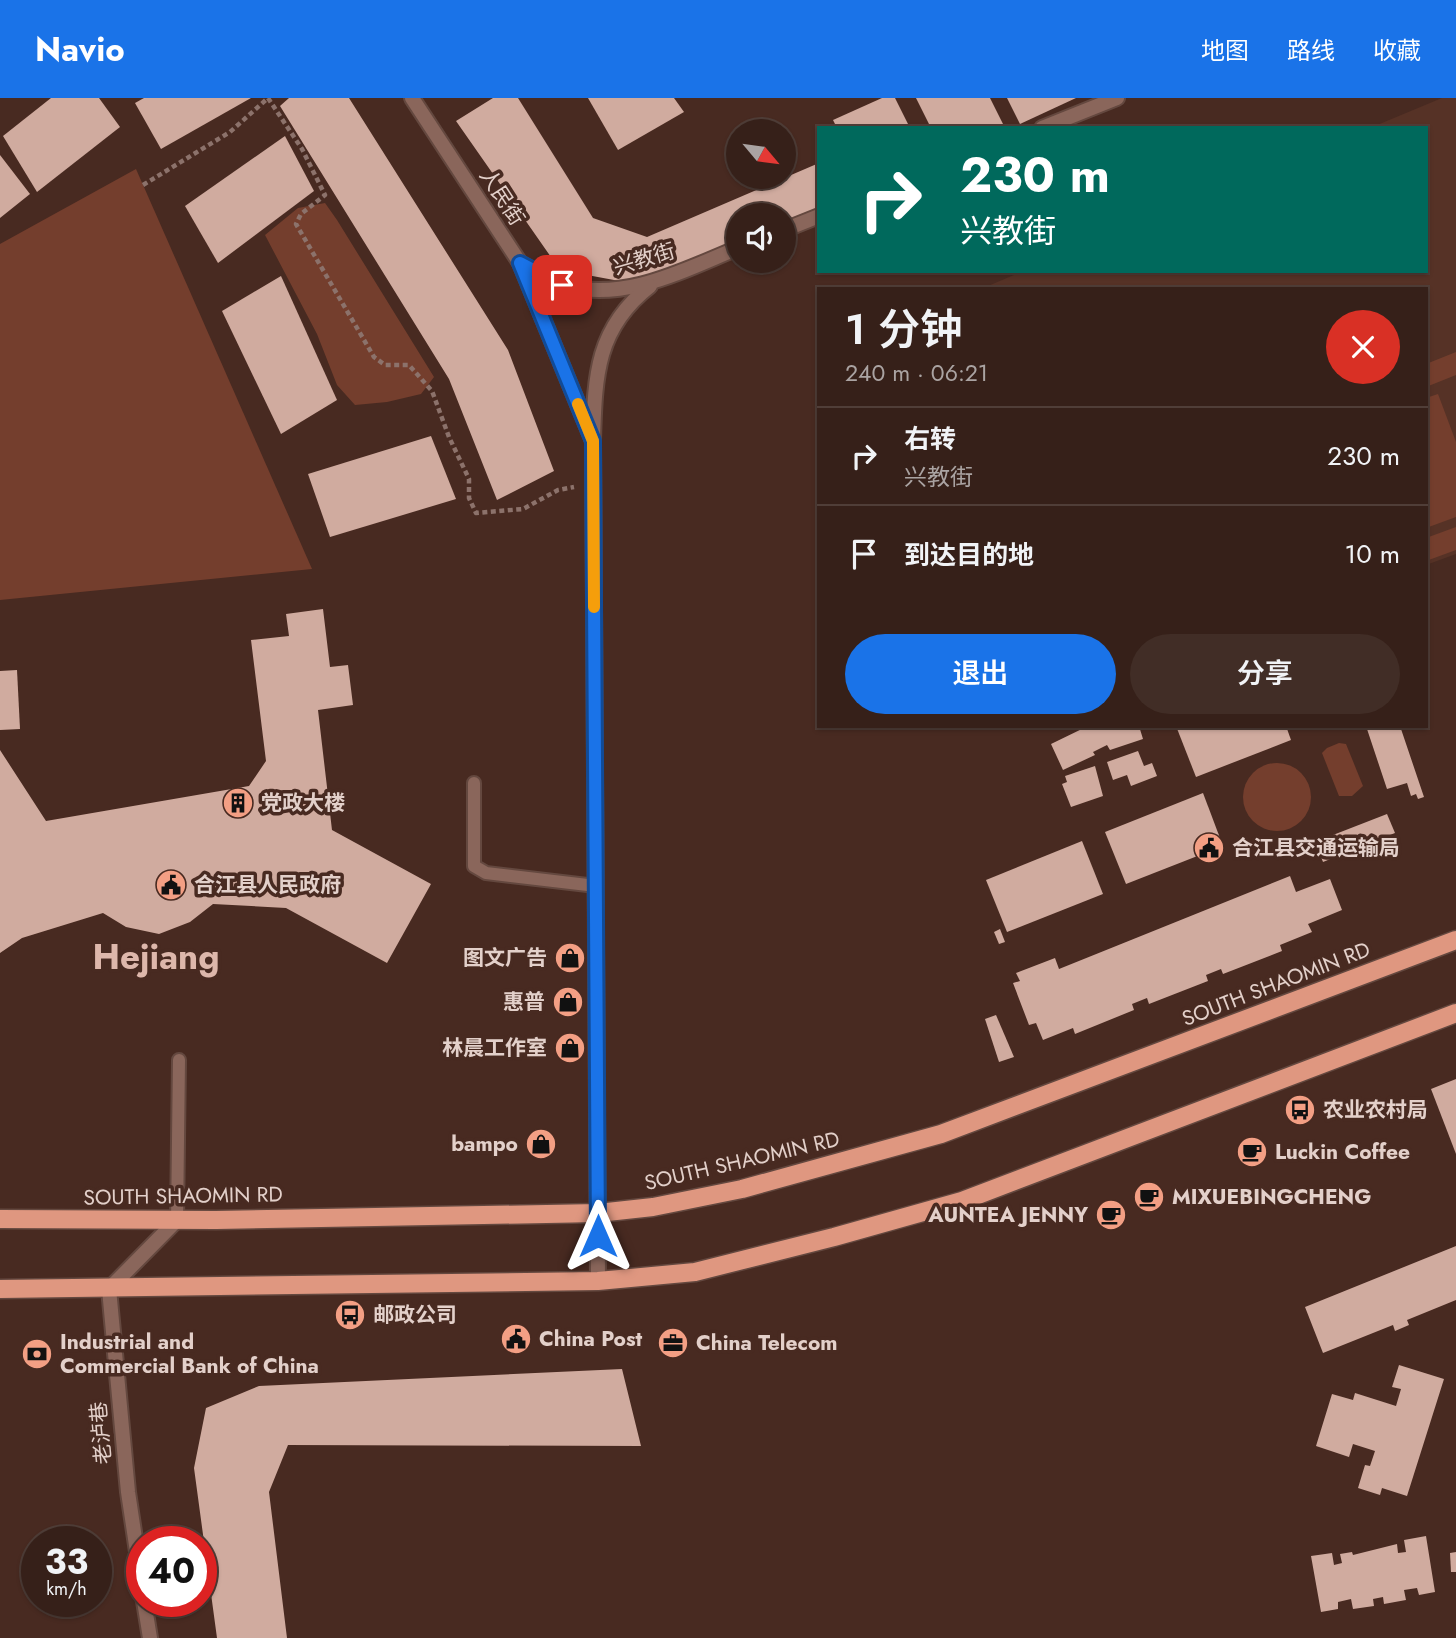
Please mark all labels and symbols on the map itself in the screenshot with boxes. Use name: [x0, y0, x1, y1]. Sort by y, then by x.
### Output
north arrow: [726, 119, 796, 189]
street label: 人民街: [472, 162, 532, 232]
street label: 兴教街: [610, 236, 678, 282]
pin: [532, 255, 592, 315]
building icon: 党政大楼: [221, 786, 255, 820]
place label: 党政大楼: [261, 788, 345, 818]
public building icon: 合江县交通运输局: [1192, 831, 1226, 865]
place label: 合江县交通运输局: [1232, 833, 1400, 863]
public building icon: 合江县人民政府: [154, 868, 188, 902]
place label: 合江县人民政府: [194, 870, 341, 900]
district label: Hejiang: [92, 932, 220, 982]
street label: SOUTH SHAOMIN RD: [1178, 934, 1374, 1034]
shop icon: 图文广告: [553, 941, 587, 975]
place label: 图文广告: [463, 943, 547, 973]
shop icon: 惠普: [551, 985, 585, 1019]
place label: 惠普: [503, 987, 545, 1017]
shop icon: 林晨工作室: [553, 1031, 587, 1065]
place label: 林晨工作室: [442, 1033, 547, 1063]
bus stop icon: 农业农村局: [1283, 1093, 1317, 1127]
place label: 农业农村局: [1323, 1095, 1428, 1125]
street label: SOUTH SHAOMIN RD: [641, 1124, 843, 1198]
shop icon: bampo: [524, 1127, 558, 1161]
place label: bampo: [451, 1129, 518, 1159]
cafe icon: Luckin Coffee: [1235, 1135, 1269, 1169]
place label: Luckin Coffee: [1275, 1137, 1410, 1167]
street label: SOUTH SHAOMIN RD: [83, 1179, 283, 1213]
cafe icon: MIXUEBINGCHENG: [1132, 1180, 1166, 1214]
place label: MIXUEBINGCHENG: [1172, 1182, 1371, 1212]
cafe icon: AUNTEA JENNY: [1094, 1198, 1128, 1232]
position arrow: [561, 1199, 635, 1273]
place label: AUNTEA JENNY: [927, 1200, 1088, 1230]
bus stop icon: 邮政公司: [333, 1298, 367, 1332]
place label: 邮政公司: [373, 1300, 457, 1330]
public building icon: China Post: [499, 1322, 533, 1356]
place label: China Post: [539, 1324, 643, 1354]
office icon: China Telecom: [656, 1326, 690, 1360]
place label: Industrial and Commercial Bank of China: [60, 1327, 319, 1381]
place label: China Telecom: [696, 1328, 838, 1358]
bank icon: Industrial and Commercial Bank of China: [20, 1337, 54, 1371]
street label: 老泸巷: [83, 1400, 119, 1466]
speed limit sign: 40: [126, 1526, 217, 1617]

